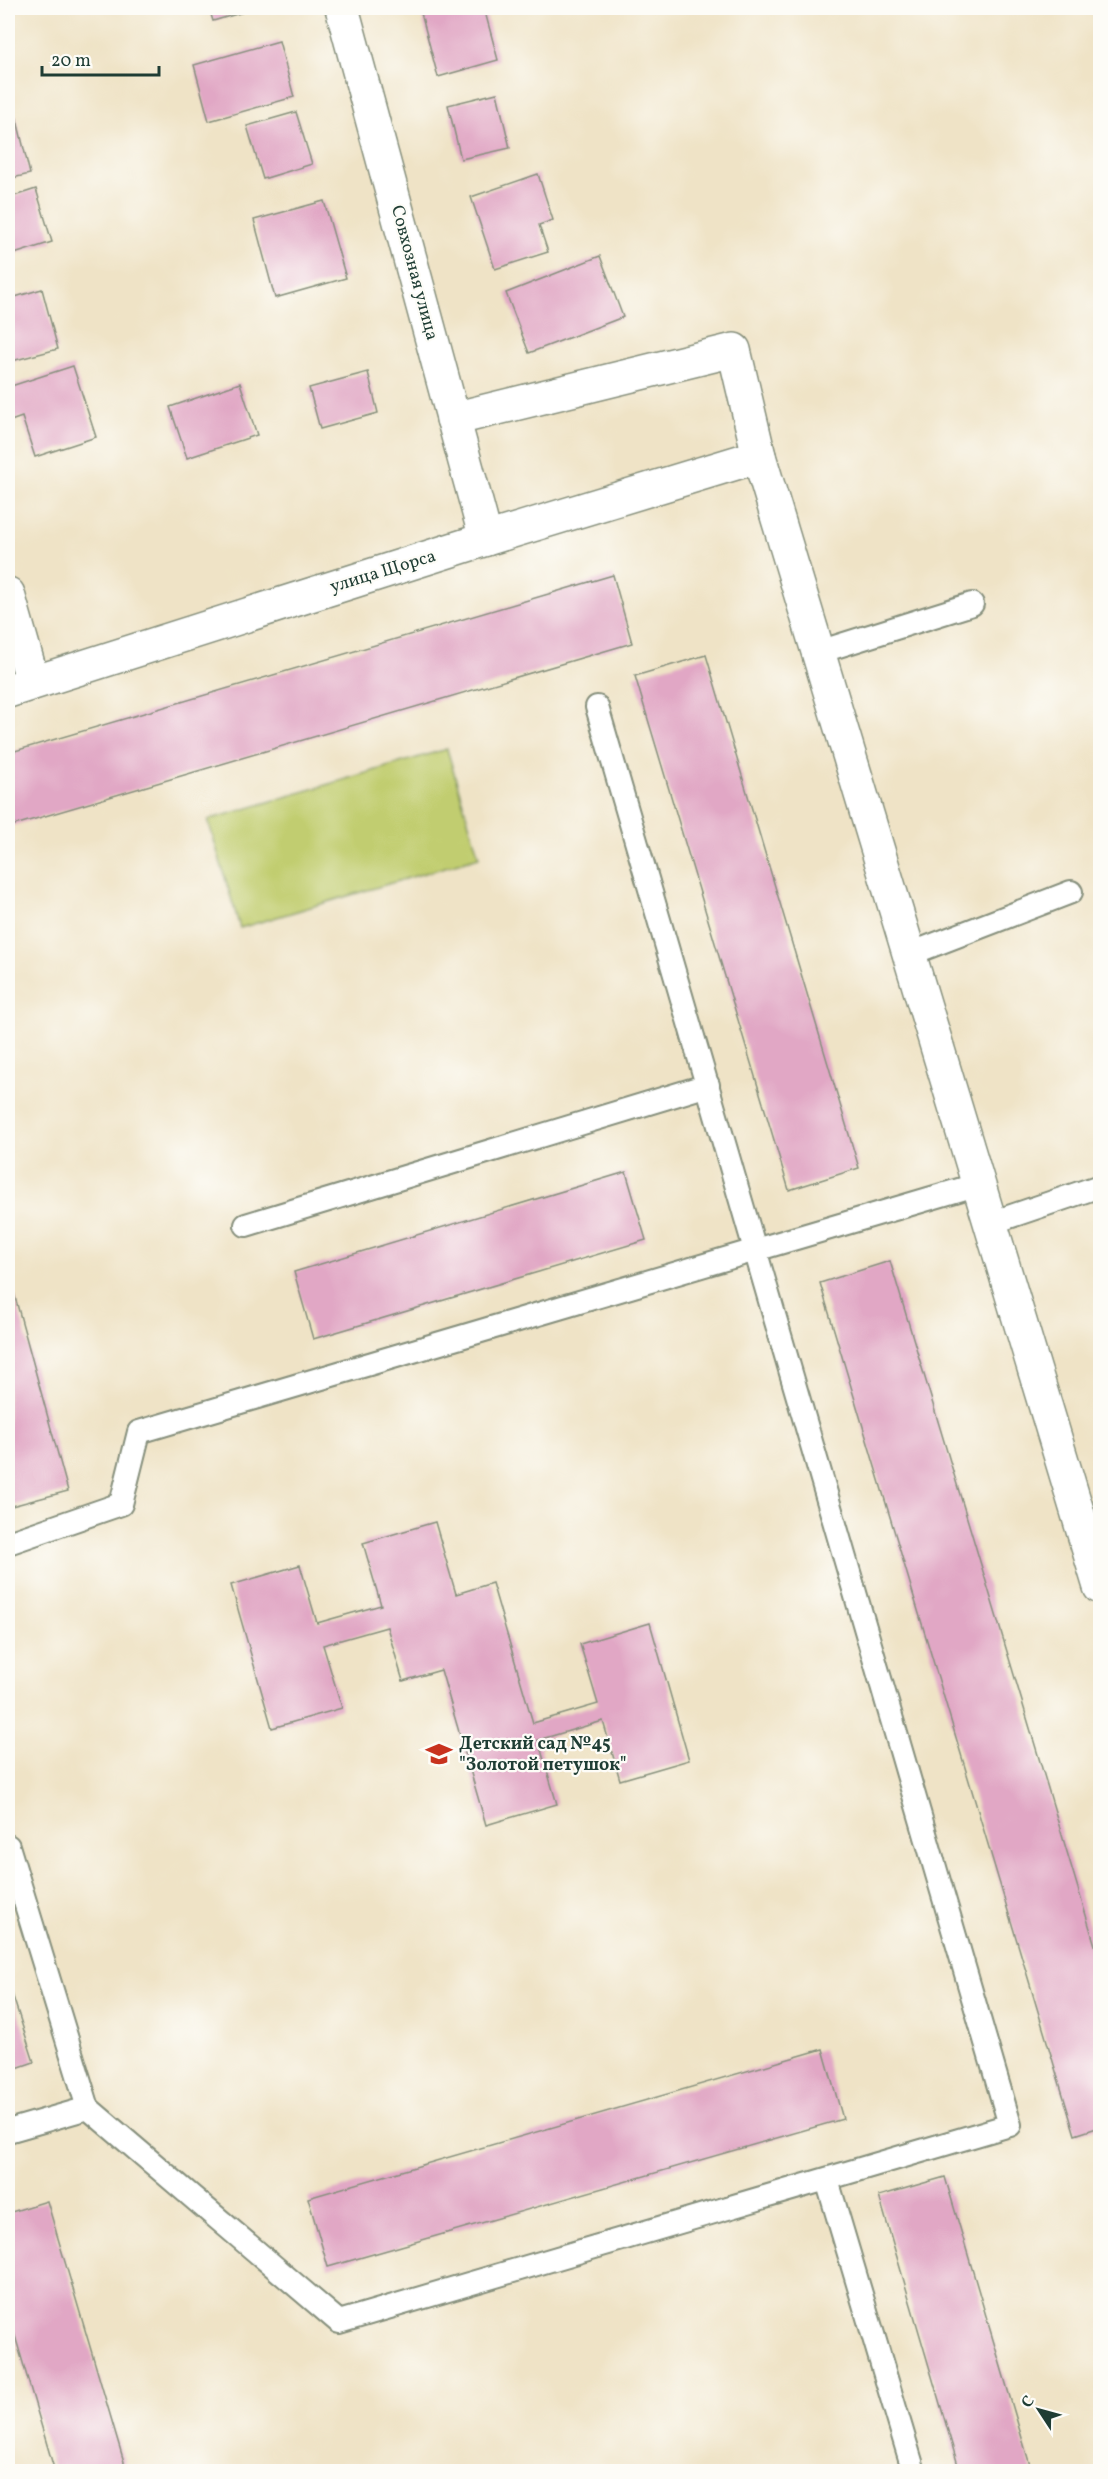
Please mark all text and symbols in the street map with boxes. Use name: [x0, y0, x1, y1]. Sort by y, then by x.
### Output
scale bar: [42, 39, 159, 77]
text: 20 m: [51, 49, 91, 74]
street label: Совхозная улица: [384, 203, 444, 343]
street label: улица Щорса: [327, 544, 439, 600]
place label: Детский сад №45 "Золотой петушок": [459, 1732, 627, 1778]
school or university icon: Детский сад №45 "Золотой петушок": [424, 1739, 454, 1769]
north arrow: [1009, 2380, 1069, 2440]
text: С: [1017, 2392, 1040, 2413]

